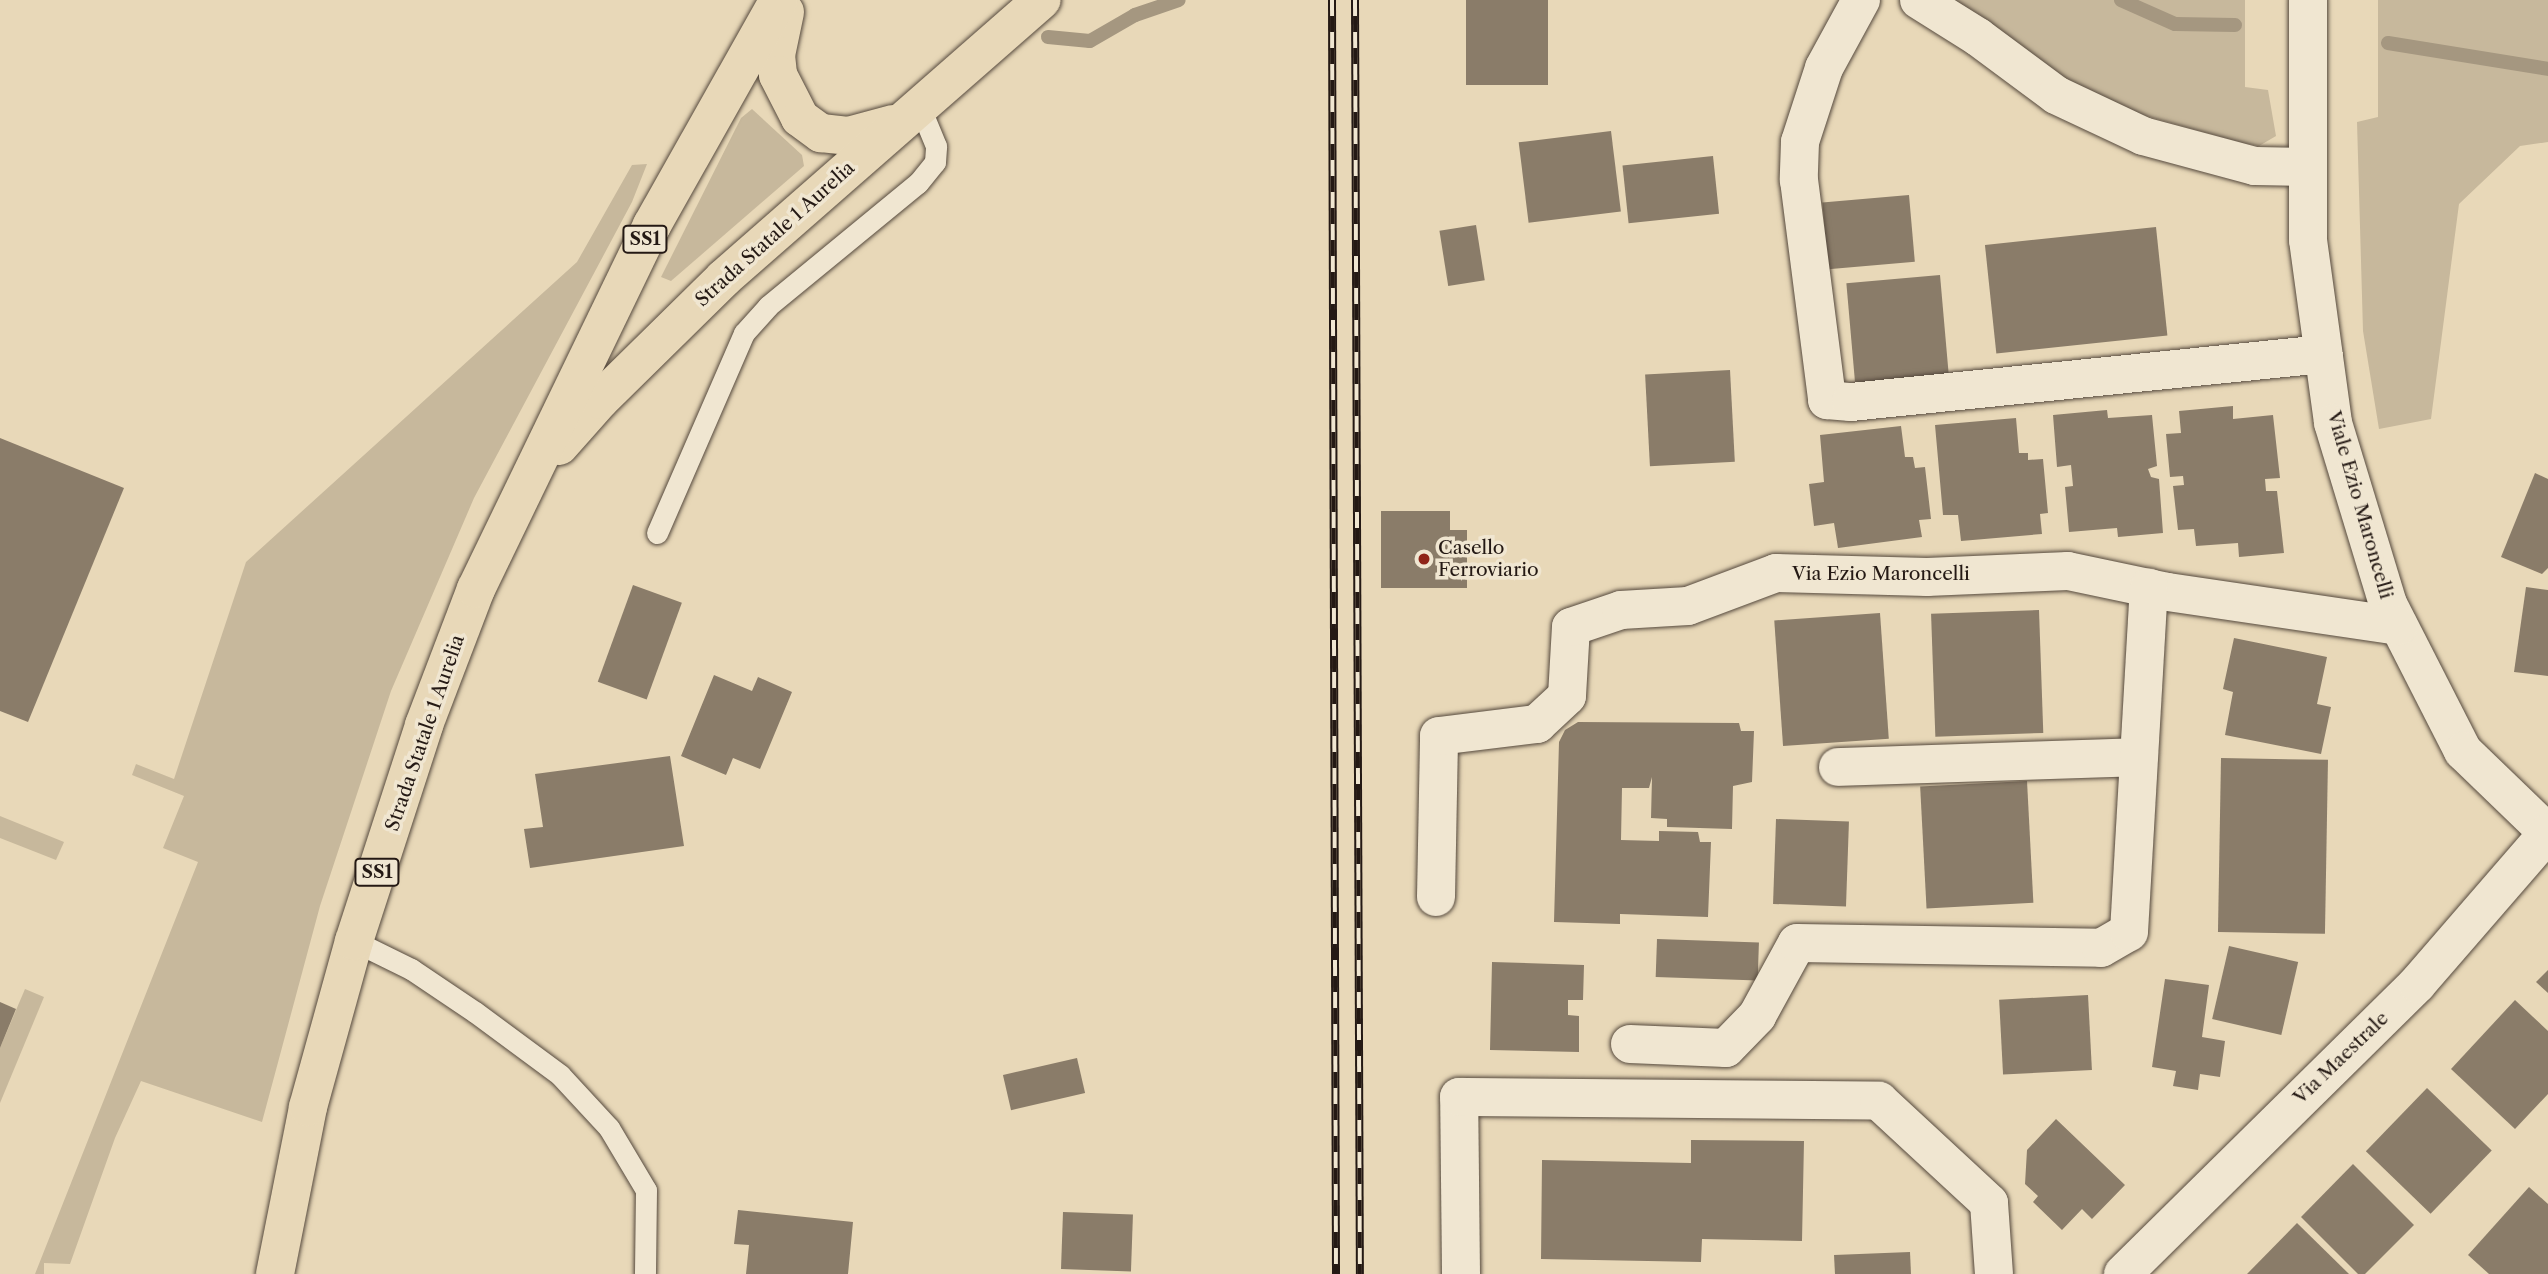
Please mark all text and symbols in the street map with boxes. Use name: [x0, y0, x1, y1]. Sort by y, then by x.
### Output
street label: Strada Statale 1 Aurelia: [690, 156, 860, 312]
road number: SS1: [622, 225, 668, 254]
street label: Viale Ezio Maroncelli: [2322, 408, 2398, 602]
place label: Casello Ferroviario: [1438, 537, 1539, 581]
marker: Casello Ferroviario: [1416, 551, 1432, 567]
street label: Via Ezio Maroncelli: [1792, 563, 1970, 585]
street label: Strada Statale 1 Aurelia: [380, 631, 470, 835]
road number: SS1: [354, 858, 400, 886]
street label: Via Maestrale: [2289, 1007, 2393, 1109]

